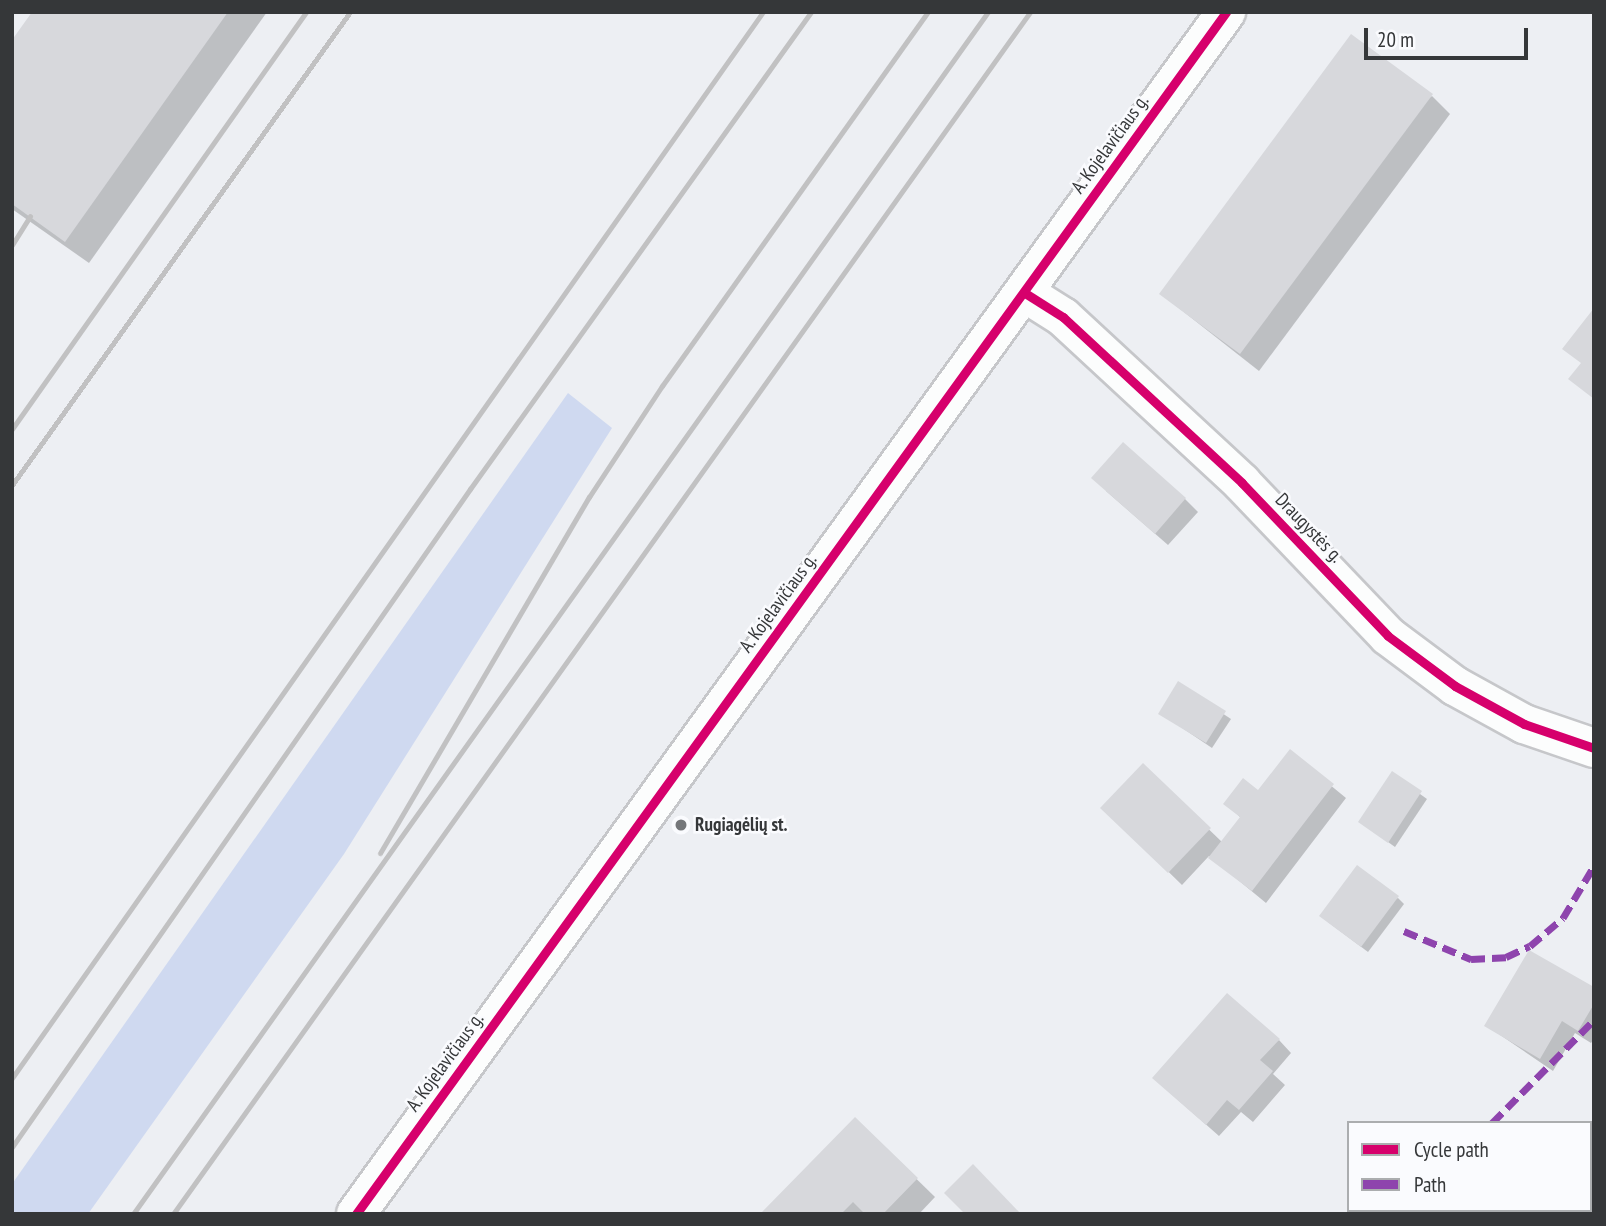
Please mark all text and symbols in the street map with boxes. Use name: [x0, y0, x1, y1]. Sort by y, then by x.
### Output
scale bar: [1368, 14, 1532, 58]
text: 20 m: [1377, 26, 1414, 53]
street label: A. Kojelavičiaus g.: [1066, 90, 1154, 198]
street label: Draugystės g.: [1270, 489, 1348, 567]
street label: A. Kojelavičiaus g.: [734, 549, 822, 657]
place label: Rugiagėlių st.: [695, 814, 788, 836]
marker: Rugiagėlių st.: [673, 817, 689, 833]
street label: A. Kojelavičiaus g.: [401, 1008, 489, 1116]
legend: [1347, 1121, 1592, 1212]
text: Cycle path: [1414, 1136, 1489, 1163]
text: Path: [1414, 1171, 1446, 1198]

